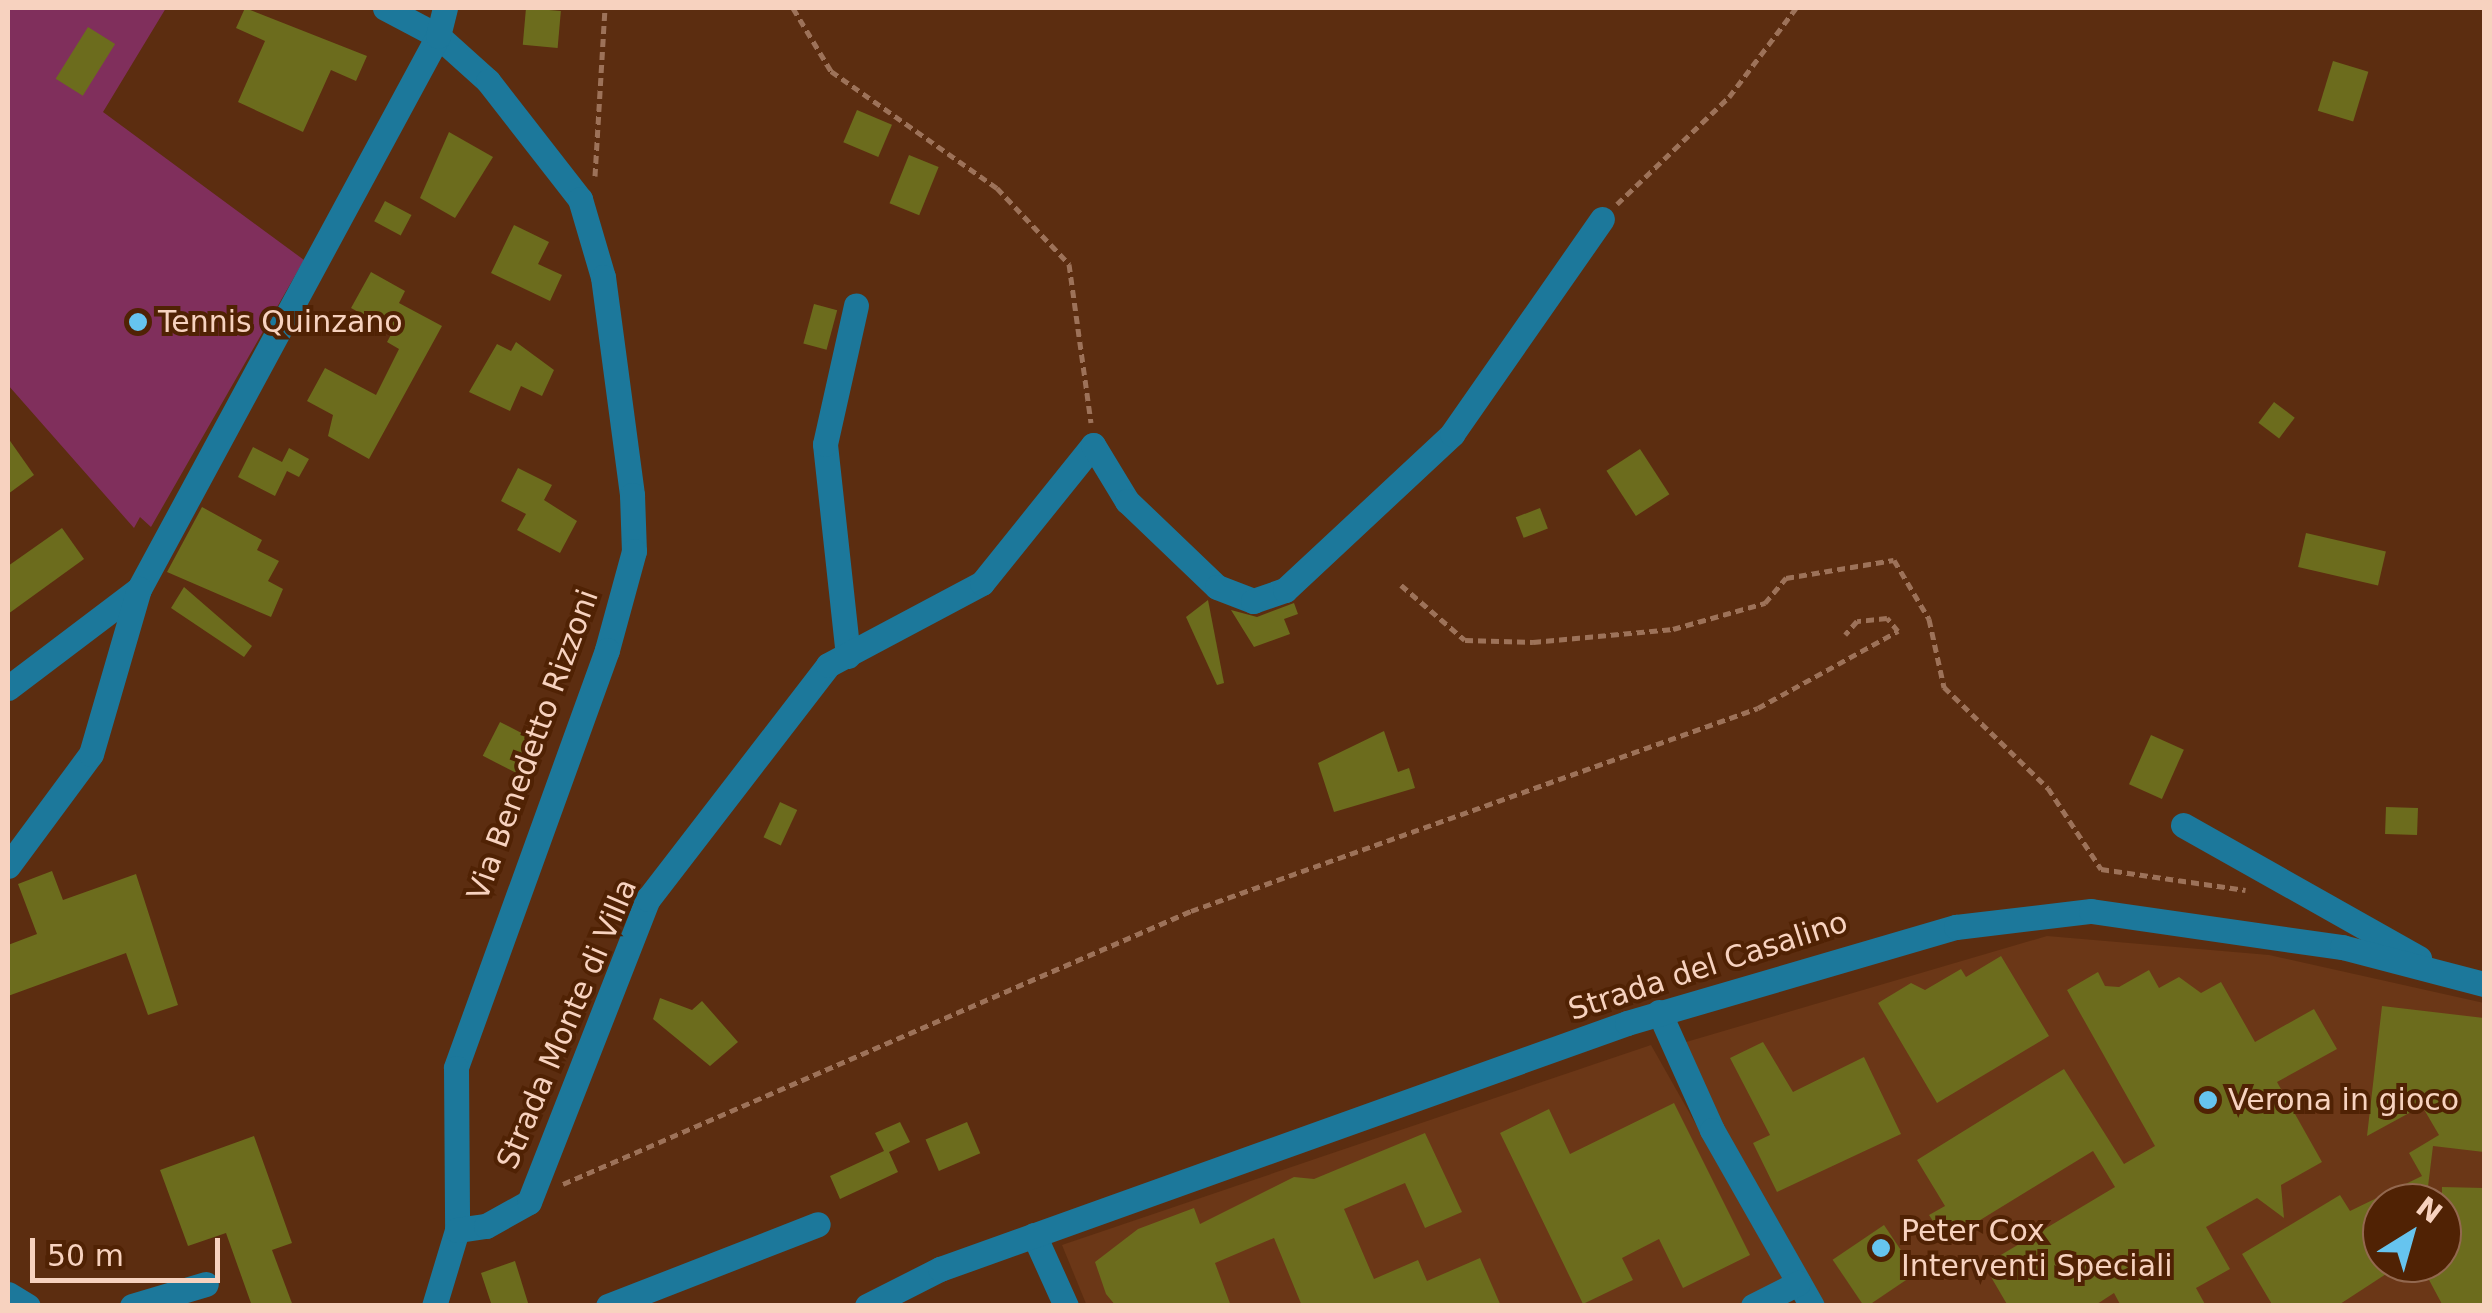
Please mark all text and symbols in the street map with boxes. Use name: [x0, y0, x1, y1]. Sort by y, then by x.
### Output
place label: Tennis Quinzano: [158, 304, 403, 340]
marker: Tennis Quinzano: [127, 311, 149, 333]
street label: Via Benedetto Rizzoni: [460, 585, 606, 905]
street label: Strada Monte di Villa: [490, 874, 644, 1174]
street label: Strada del Casalino: [1564, 904, 1852, 1028]
place label: Verona in gioco: [2228, 1082, 2459, 1118]
marker: Verona in gioco: [2197, 1089, 2219, 1111]
north arrow: [2362, 1183, 2462, 1283]
text: N: [2410, 1190, 2448, 1230]
place label: Peter Cox Interventi Speciali: [1901, 1213, 2173, 1284]
scale bar: [35, 1218, 225, 1280]
marker: Peter Cox Interventi Speciali: [1870, 1237, 1892, 1259]
text: 50 m: [47, 1238, 124, 1273]

